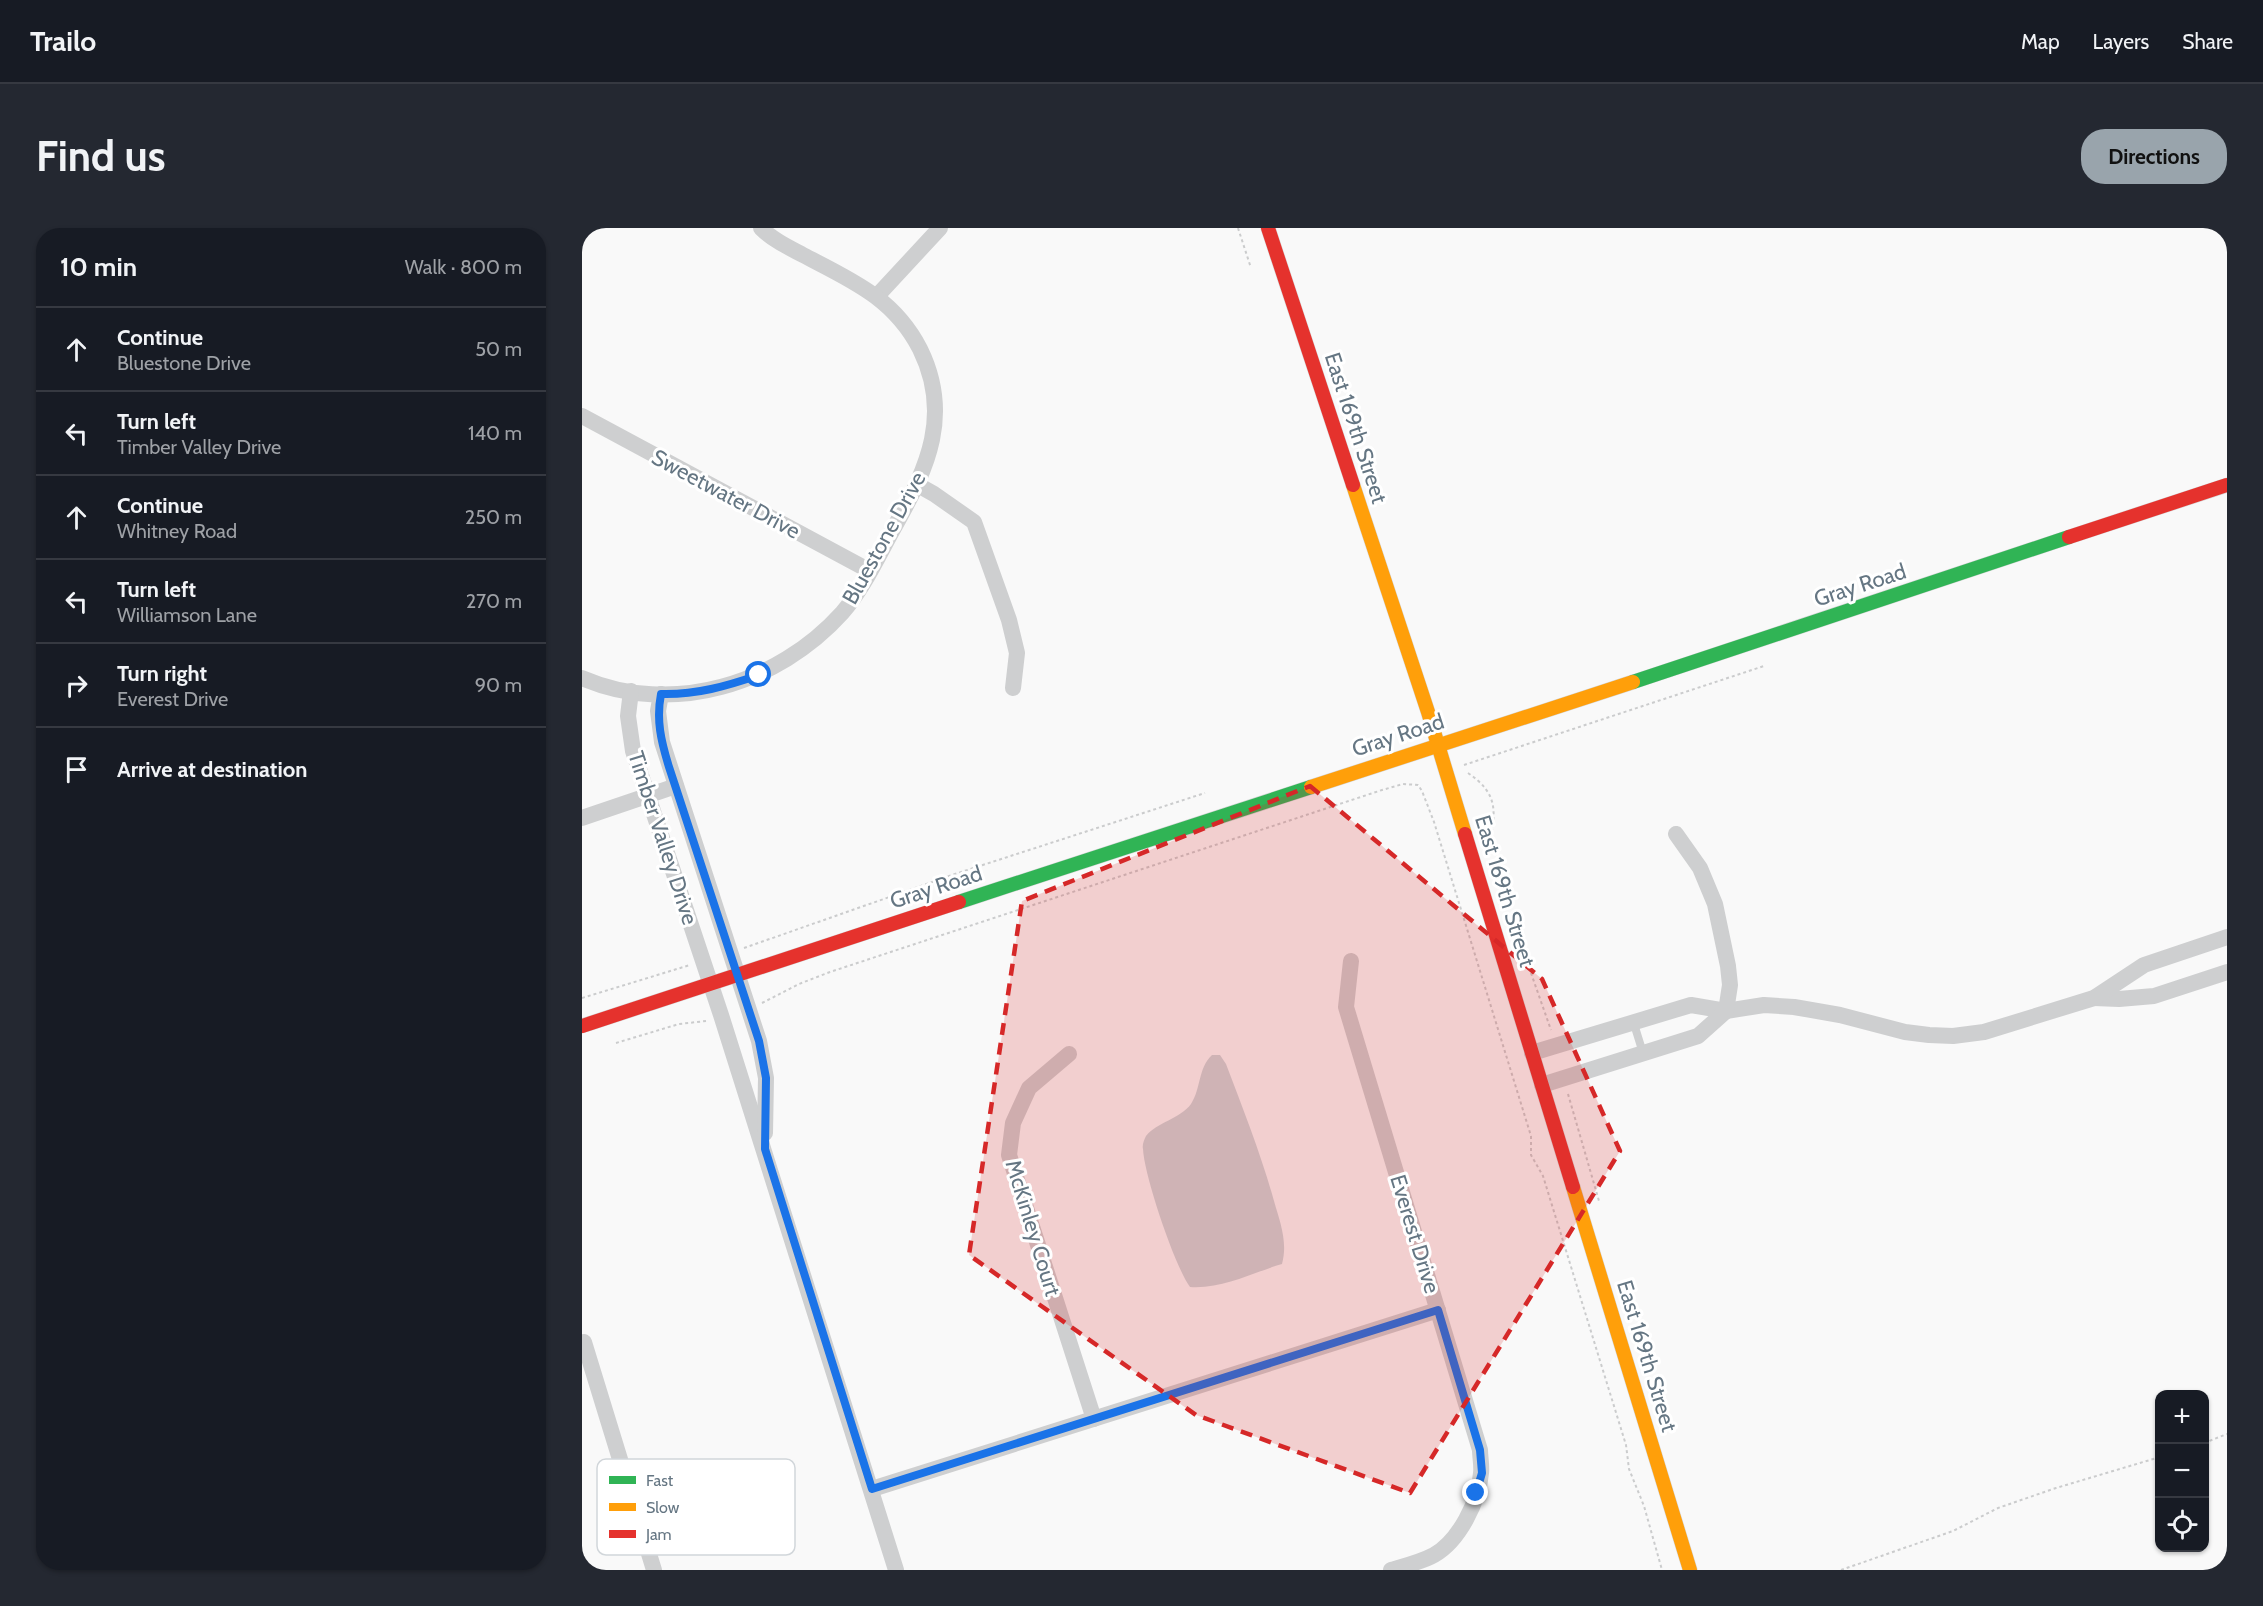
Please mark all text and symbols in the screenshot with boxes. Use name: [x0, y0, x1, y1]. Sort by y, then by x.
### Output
text: Trailo: [30, 24, 96, 58]
text: Map: [2021, 29, 2060, 54]
text: Layers: [2093, 29, 2149, 54]
text: Share: [2182, 29, 2233, 54]
button: Directions: [2081, 129, 2227, 184]
text: Find us: [36, 130, 165, 182]
text: 10 min: [60, 251, 137, 283]
text: Walk · 800 m: [405, 255, 522, 279]
text: Continue: [117, 324, 203, 351]
icon: ahead: [60, 333, 93, 366]
text: 50 m: [475, 337, 522, 361]
street label: East 169th Street: [1319, 349, 1393, 507]
text: Bluestone Drive: [117, 351, 251, 375]
text: Turn left: [117, 408, 196, 435]
icon: left: [60, 417, 93, 450]
text: 140 m: [468, 421, 522, 445]
text: Timber Valley Drive: [117, 435, 281, 459]
street label: Sweetwater Drive: [647, 443, 805, 545]
street label: Bluestone Drive: [836, 467, 932, 609]
text: Continue: [117, 492, 203, 519]
icon: ahead: [60, 501, 93, 534]
text: 250 m: [465, 505, 522, 529]
text: Whitney Road: [117, 519, 237, 543]
street label: Gray Road: [1810, 557, 1910, 613]
text: Turn left: [117, 576, 196, 603]
icon: left: [60, 585, 93, 618]
text: 270 m: [466, 589, 522, 613]
text: Williamson Lane: [117, 603, 257, 627]
text: Turn right: [117, 660, 207, 687]
route start: [745, 661, 771, 687]
icon: right: [60, 669, 93, 702]
text: 90 m: [475, 673, 522, 697]
text: Everest Drive: [117, 687, 228, 711]
street label: Gray Road: [1348, 707, 1448, 763]
street label: Timber Valley Drive: [622, 748, 704, 928]
icon: arrive: [60, 753, 93, 786]
text: Arrive at destination: [117, 756, 307, 783]
street label: East 169th Street: [1469, 812, 1541, 971]
street label: Gray Road: [886, 859, 986, 915]
street label: McKinley Court: [999, 1157, 1067, 1300]
street label: Everest Drive: [1384, 1171, 1446, 1297]
street label: East 169th Street: [1611, 1277, 1683, 1436]
map controls: [2155, 1390, 2209, 1552]
button: +: [2155, 1390, 2209, 1444]
button: −: [2155, 1444, 2209, 1498]
legend: [597, 1459, 795, 1555]
text: Fast: [646, 1471, 674, 1490]
route end: [1462, 1479, 1488, 1505]
text: Slow: [646, 1498, 680, 1517]
button: locate: [2155, 1498, 2209, 1552]
text: Jam: [645, 1525, 672, 1544]

